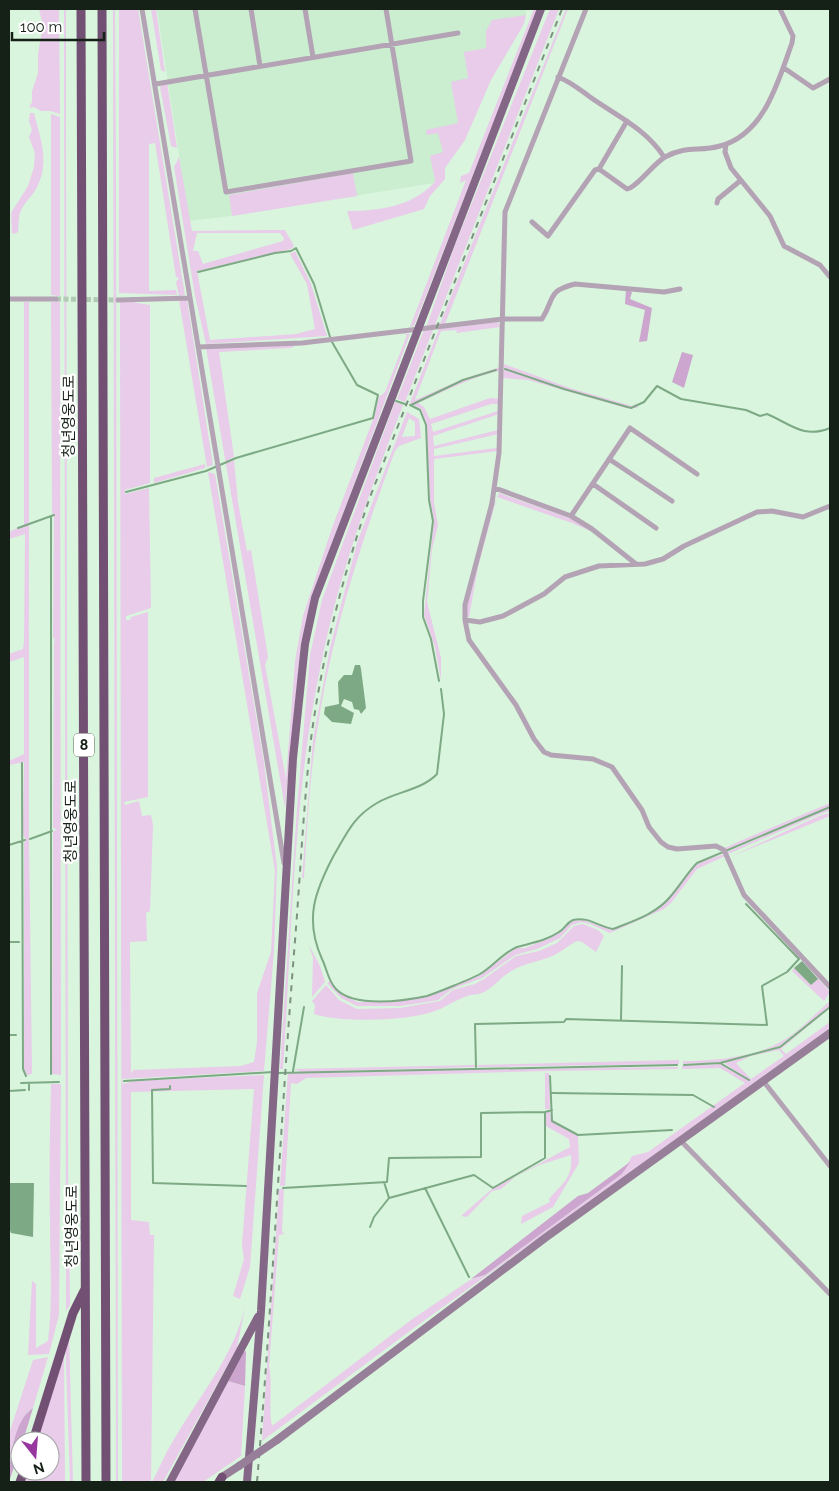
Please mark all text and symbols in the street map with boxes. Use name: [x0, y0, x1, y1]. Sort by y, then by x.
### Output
scale bar: [12, 10, 105, 42]
text: 100 m: [20, 18, 62, 36]
street label: 청년영웅도로: [60, 375, 78, 457]
road number: 8: [74, 734, 94, 756]
street label: 청년영웅도로: [62, 780, 80, 862]
street label: 청년영웅도로: [63, 1185, 81, 1267]
north arrow: [10, 1431, 60, 1481]
text: N: [31, 1459, 46, 1478]

